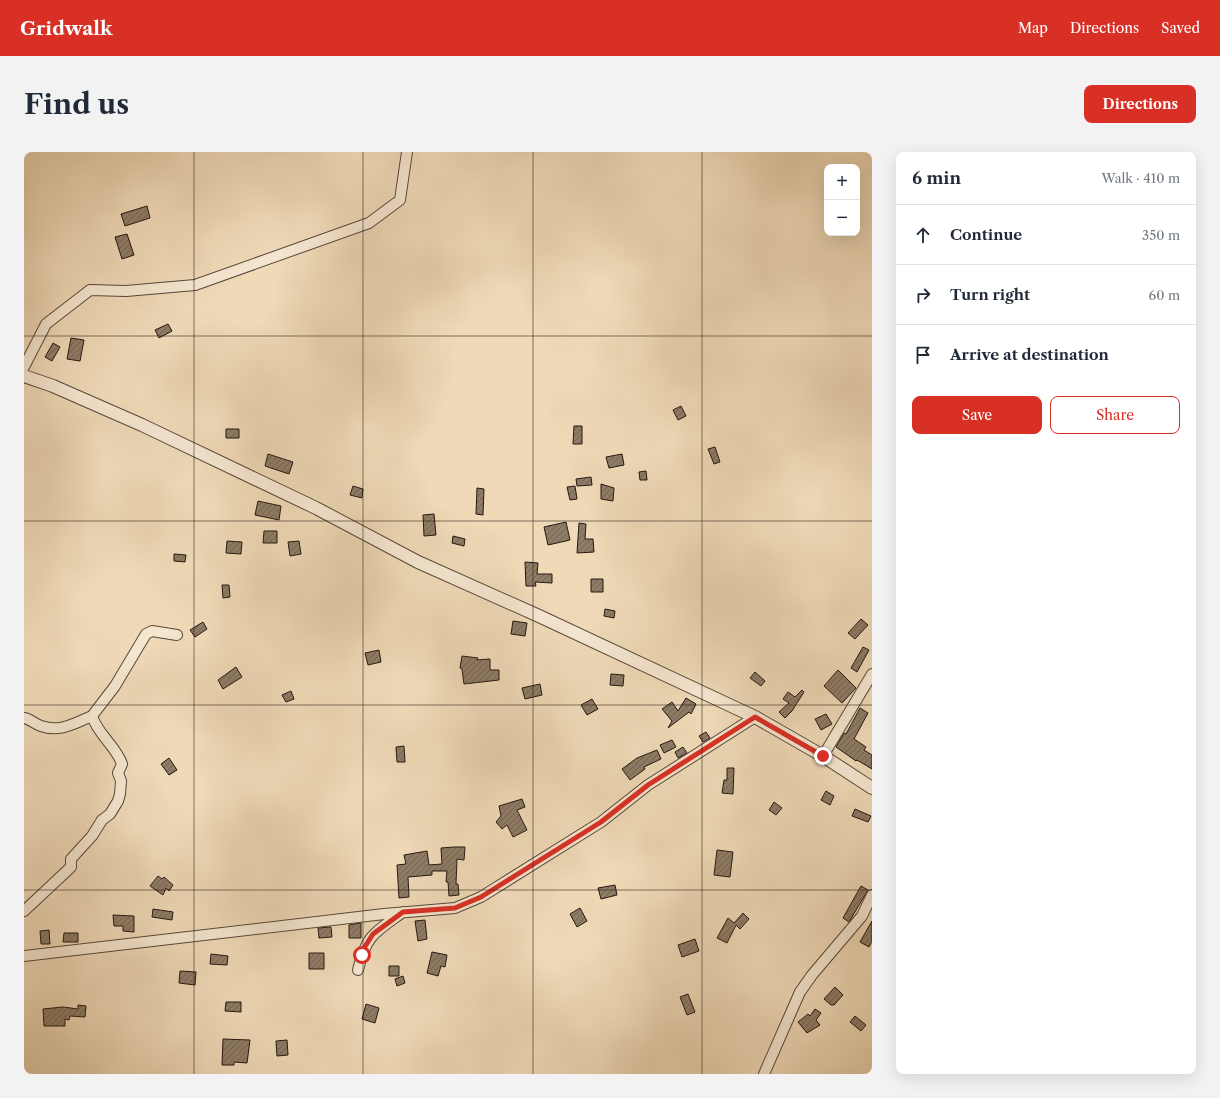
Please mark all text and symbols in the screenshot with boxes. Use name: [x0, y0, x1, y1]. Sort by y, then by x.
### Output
text: Gridwalk: [20, 17, 113, 40]
text: Map: [1018, 19, 1048, 37]
text: Directions: [1070, 19, 1139, 37]
text: Saved: [1161, 19, 1200, 37]
button: Directions: [1084, 85, 1196, 123]
text: Find us: [24, 87, 129, 121]
map controls: [824, 164, 860, 236]
button: +: [824, 164, 860, 200]
text: 6 min: [912, 168, 961, 188]
text: Walk · 410 m: [1102, 170, 1180, 186]
button: −: [824, 200, 860, 236]
icon: ahead: [912, 224, 934, 246]
text: Continue: [950, 225, 1022, 244]
text: 350 m: [1142, 227, 1180, 243]
icon: right: [912, 284, 934, 306]
text: Turn right: [950, 285, 1030, 304]
text: 60 m: [1149, 287, 1180, 303]
icon: arrive: [912, 344, 934, 366]
text: Arrive at destination: [950, 345, 1109, 364]
button: Save: [912, 396, 1042, 434]
button: Share: [1050, 396, 1180, 434]
route end: [814, 747, 832, 765]
route start: [353, 946, 371, 964]

